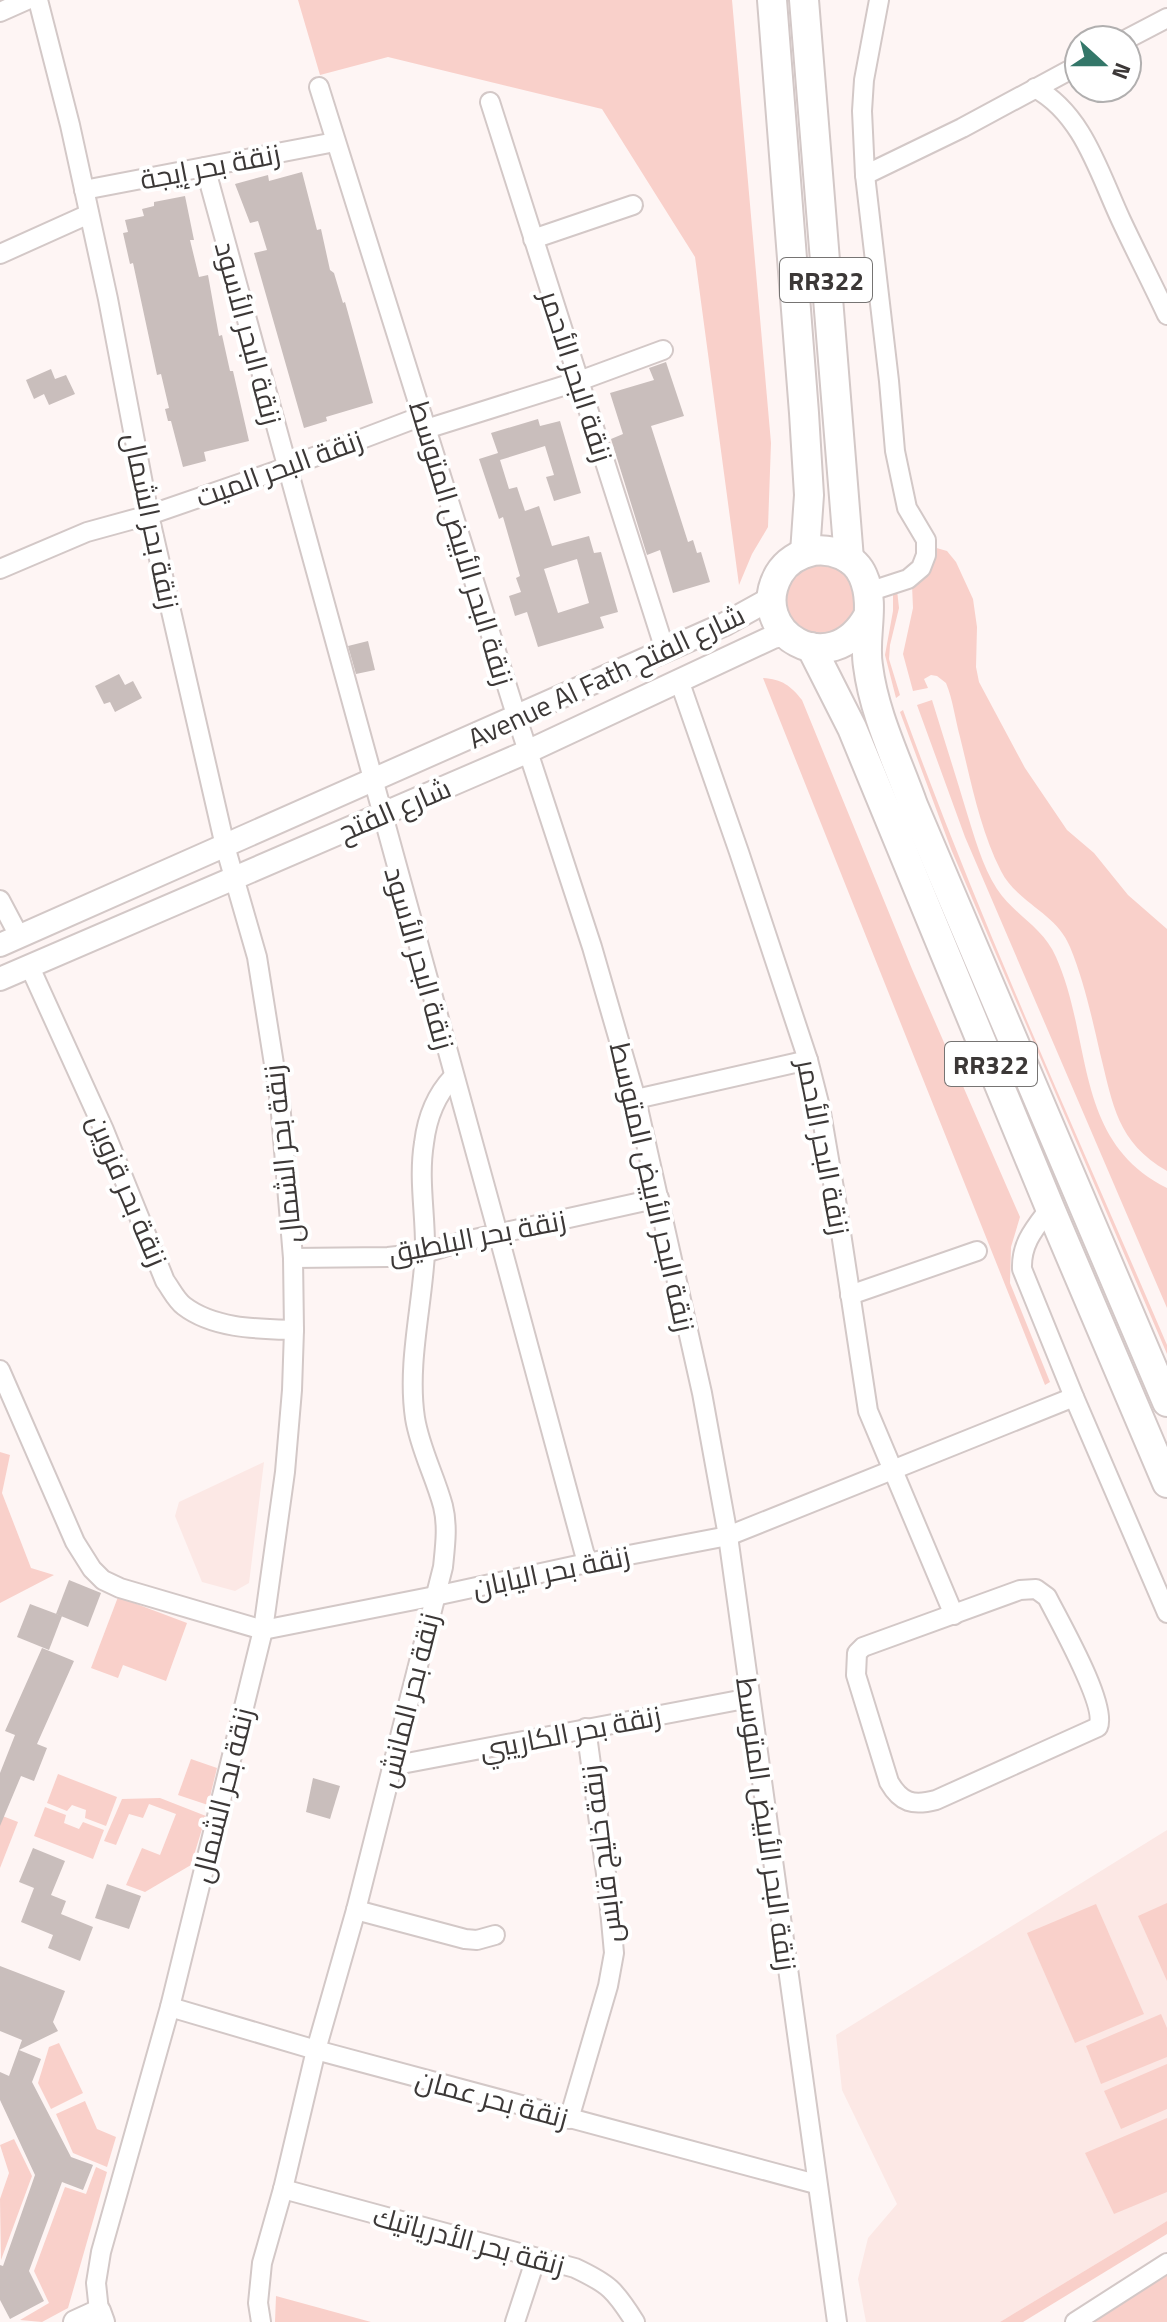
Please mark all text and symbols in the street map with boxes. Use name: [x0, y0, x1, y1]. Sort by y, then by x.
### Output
north arrow: [1063, 24, 1143, 104]
text: N: [1103, 58, 1140, 84]
street label: زنقة بحر إيجة: [136, 131, 284, 201]
street label: زنقة البحر الأسود: [204, 236, 294, 430]
road number: RR322: [780, 258, 872, 302]
street label: زنقة البحر الأحمر: [528, 283, 625, 467]
street label: زنقة البحر الأبيض المتوسط: [398, 395, 526, 691]
street label: زنقة البحر الميت: [189, 418, 369, 518]
street label: زنقة بحر الشمال: [112, 429, 192, 613]
street label: Avenue Al Fath شارع الفتح: [460, 593, 752, 759]
street label: شارع الفتح: [331, 766, 457, 852]
street label: زنقة البحر الأسود: [373, 862, 467, 1054]
street label: زنقة البحر الأبيض المتوسط: [599, 1038, 707, 1336]
road number: RR322: [945, 1042, 1037, 1086]
street label: زنقة البحر الأحمر: [785, 1053, 862, 1239]
street label: زنقة بحر الشمال: [251, 1063, 313, 1245]
street label: زنقة بحر قزوين: [77, 1107, 179, 1273]
street label: زنقة بحر البلطيق: [384, 1198, 570, 1274]
street label: زنقة بحر اليابان: [468, 1533, 634, 1609]
street label: زنقة بحر المانش: [366, 1608, 450, 1792]
street label: زنقة البحر الأبيض المتوسط: [725, 1675, 809, 1973]
street label: زنقة بحر الكاريبي: [476, 1693, 665, 1772]
street label: زنقة بحر الشمال: [179, 1703, 265, 1887]
street label: زنقة خليج قابس: [569, 1763, 633, 1945]
street label: زنقة بحر عمان: [411, 2057, 573, 2139]
street label: زنقة بحر الأدرياتيك: [368, 2194, 570, 2286]

